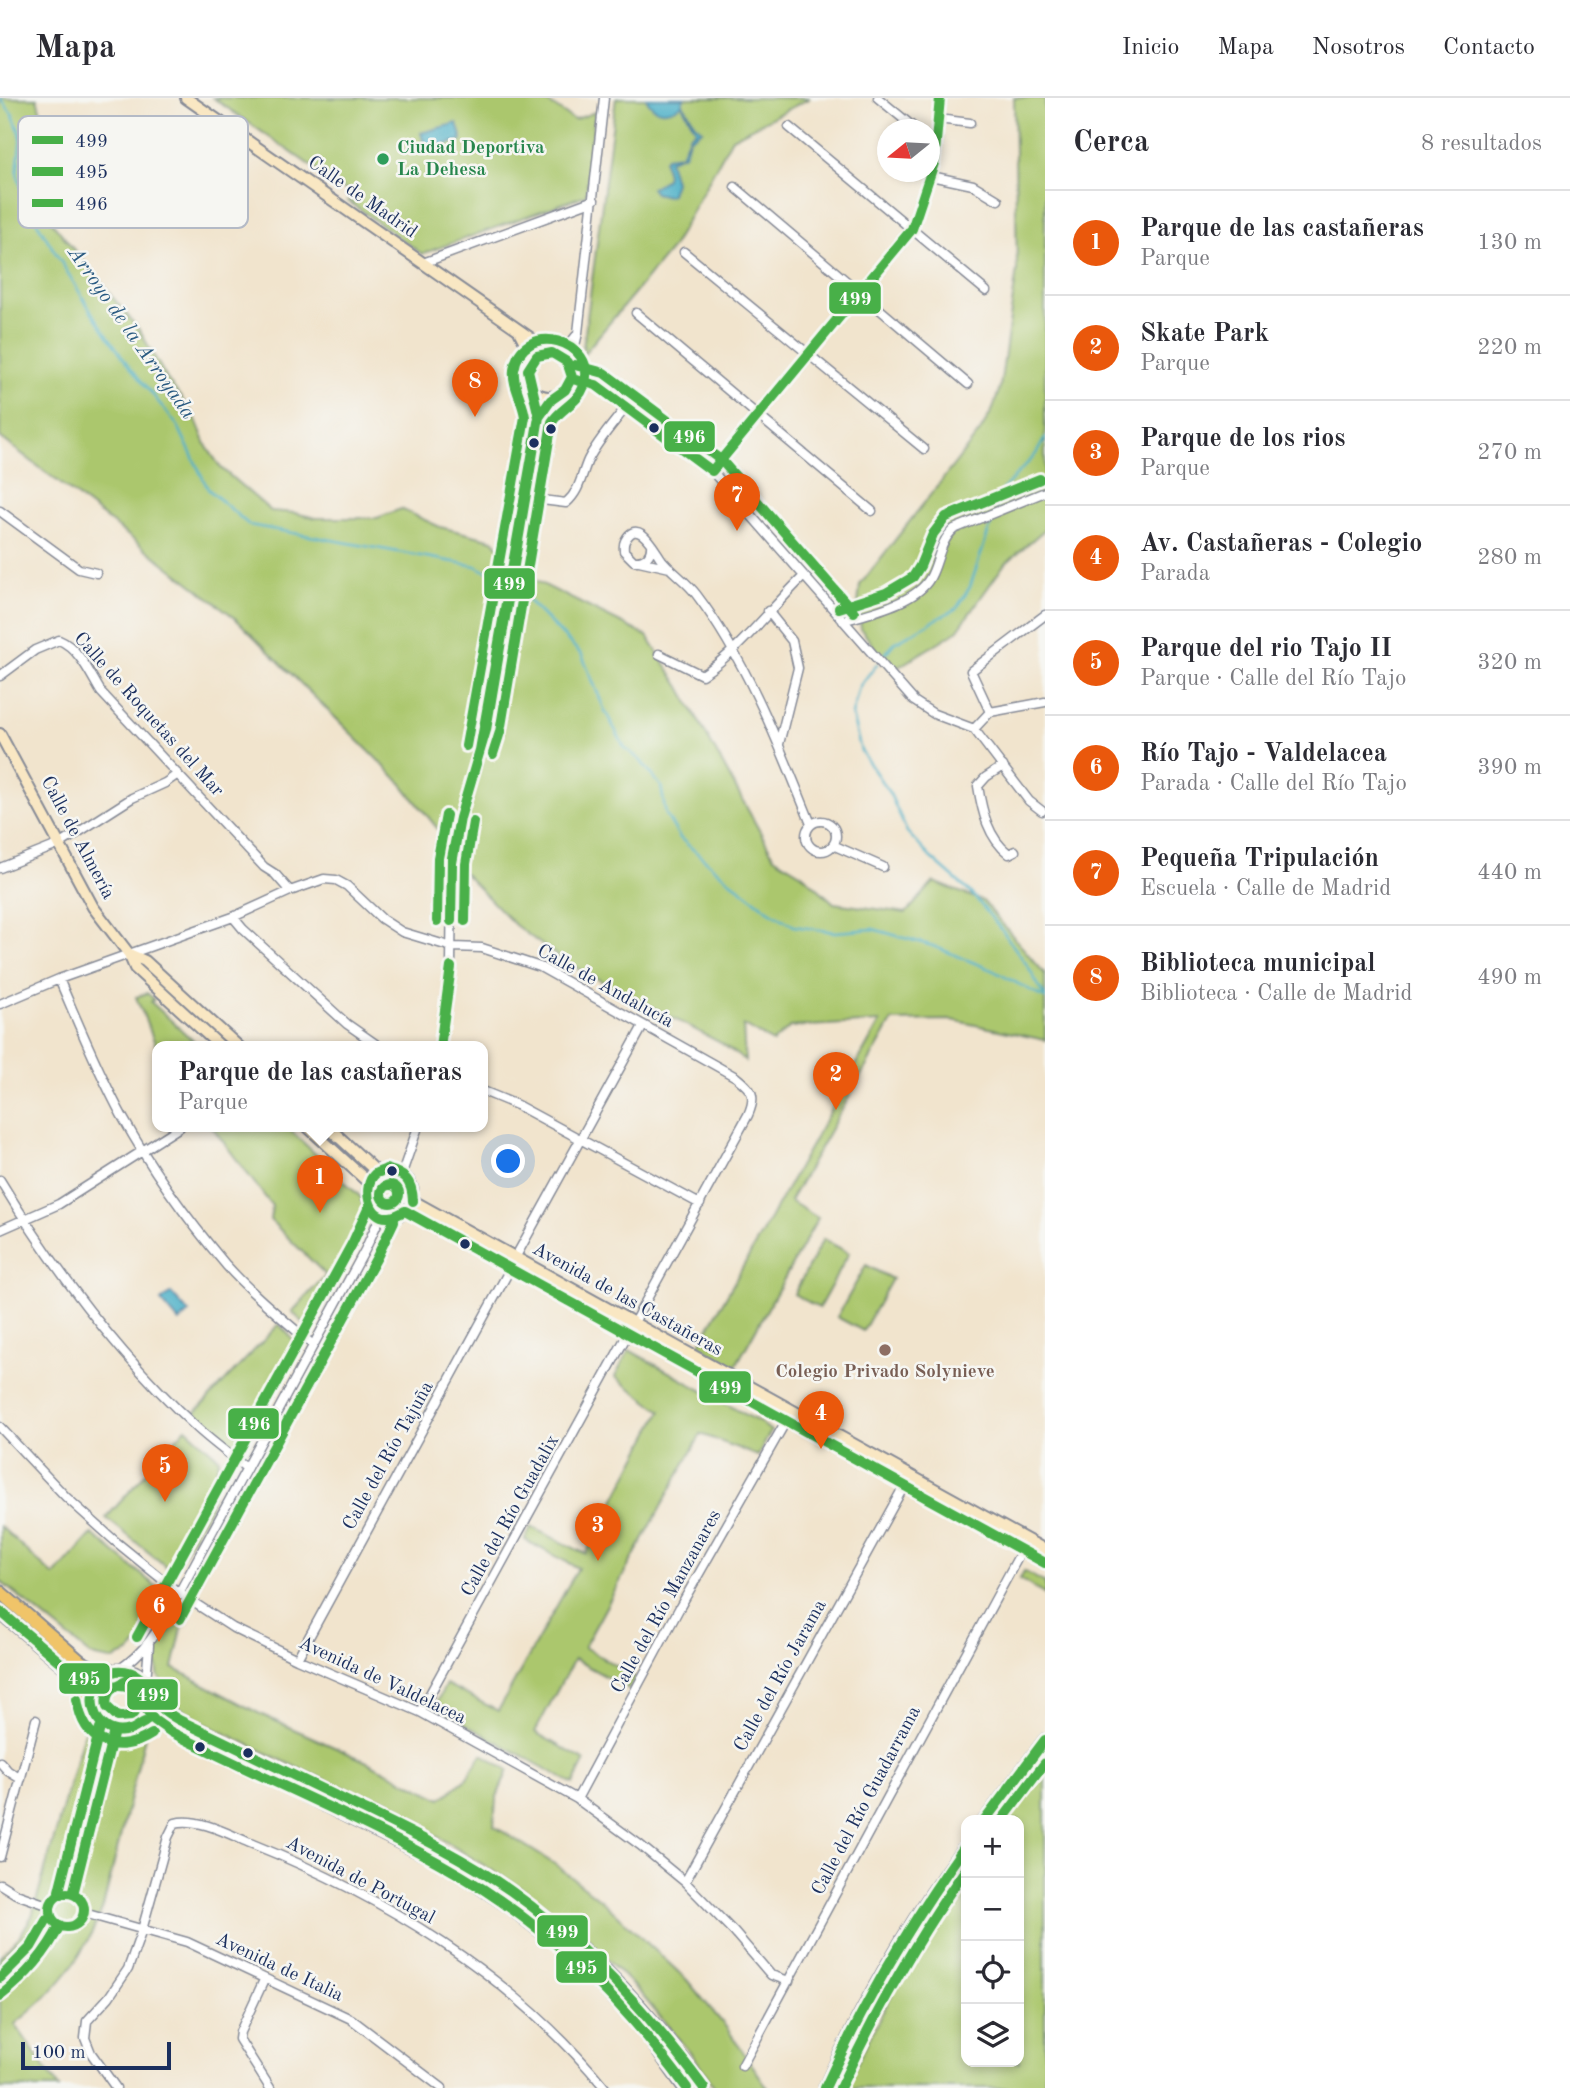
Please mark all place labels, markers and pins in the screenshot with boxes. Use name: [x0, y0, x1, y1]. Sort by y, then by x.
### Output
place label: Ciudad Deportiva La Dehesa: [397, 139, 545, 180]
marker: Ciudad Deportiva La Dehesa: [375, 151, 391, 167]
pin: 8: [452, 359, 498, 417]
unlabelled marker: [647, 421, 661, 435]
unlabelled marker: [544, 422, 558, 436]
unlabelled marker: [527, 436, 541, 450]
pin: 7: [714, 473, 760, 531]
pin: 2: [813, 1052, 859, 1110]
pin: 1: [297, 1155, 343, 1213]
unlabelled marker: [385, 1164, 399, 1178]
unlabelled marker: [458, 1237, 472, 1251]
marker: Colegio Privado Solynieve: [877, 1342, 893, 1358]
place label: Colegio Privado Solynieve: [775, 1363, 995, 1382]
pin: 4: [798, 1391, 844, 1449]
pin: 5: [142, 1444, 188, 1502]
pin: 3: [575, 1503, 621, 1561]
pin: 6: [136, 1584, 182, 1642]
unlabelled marker: [193, 1740, 207, 1754]
unlabelled marker: [241, 1746, 255, 1760]

